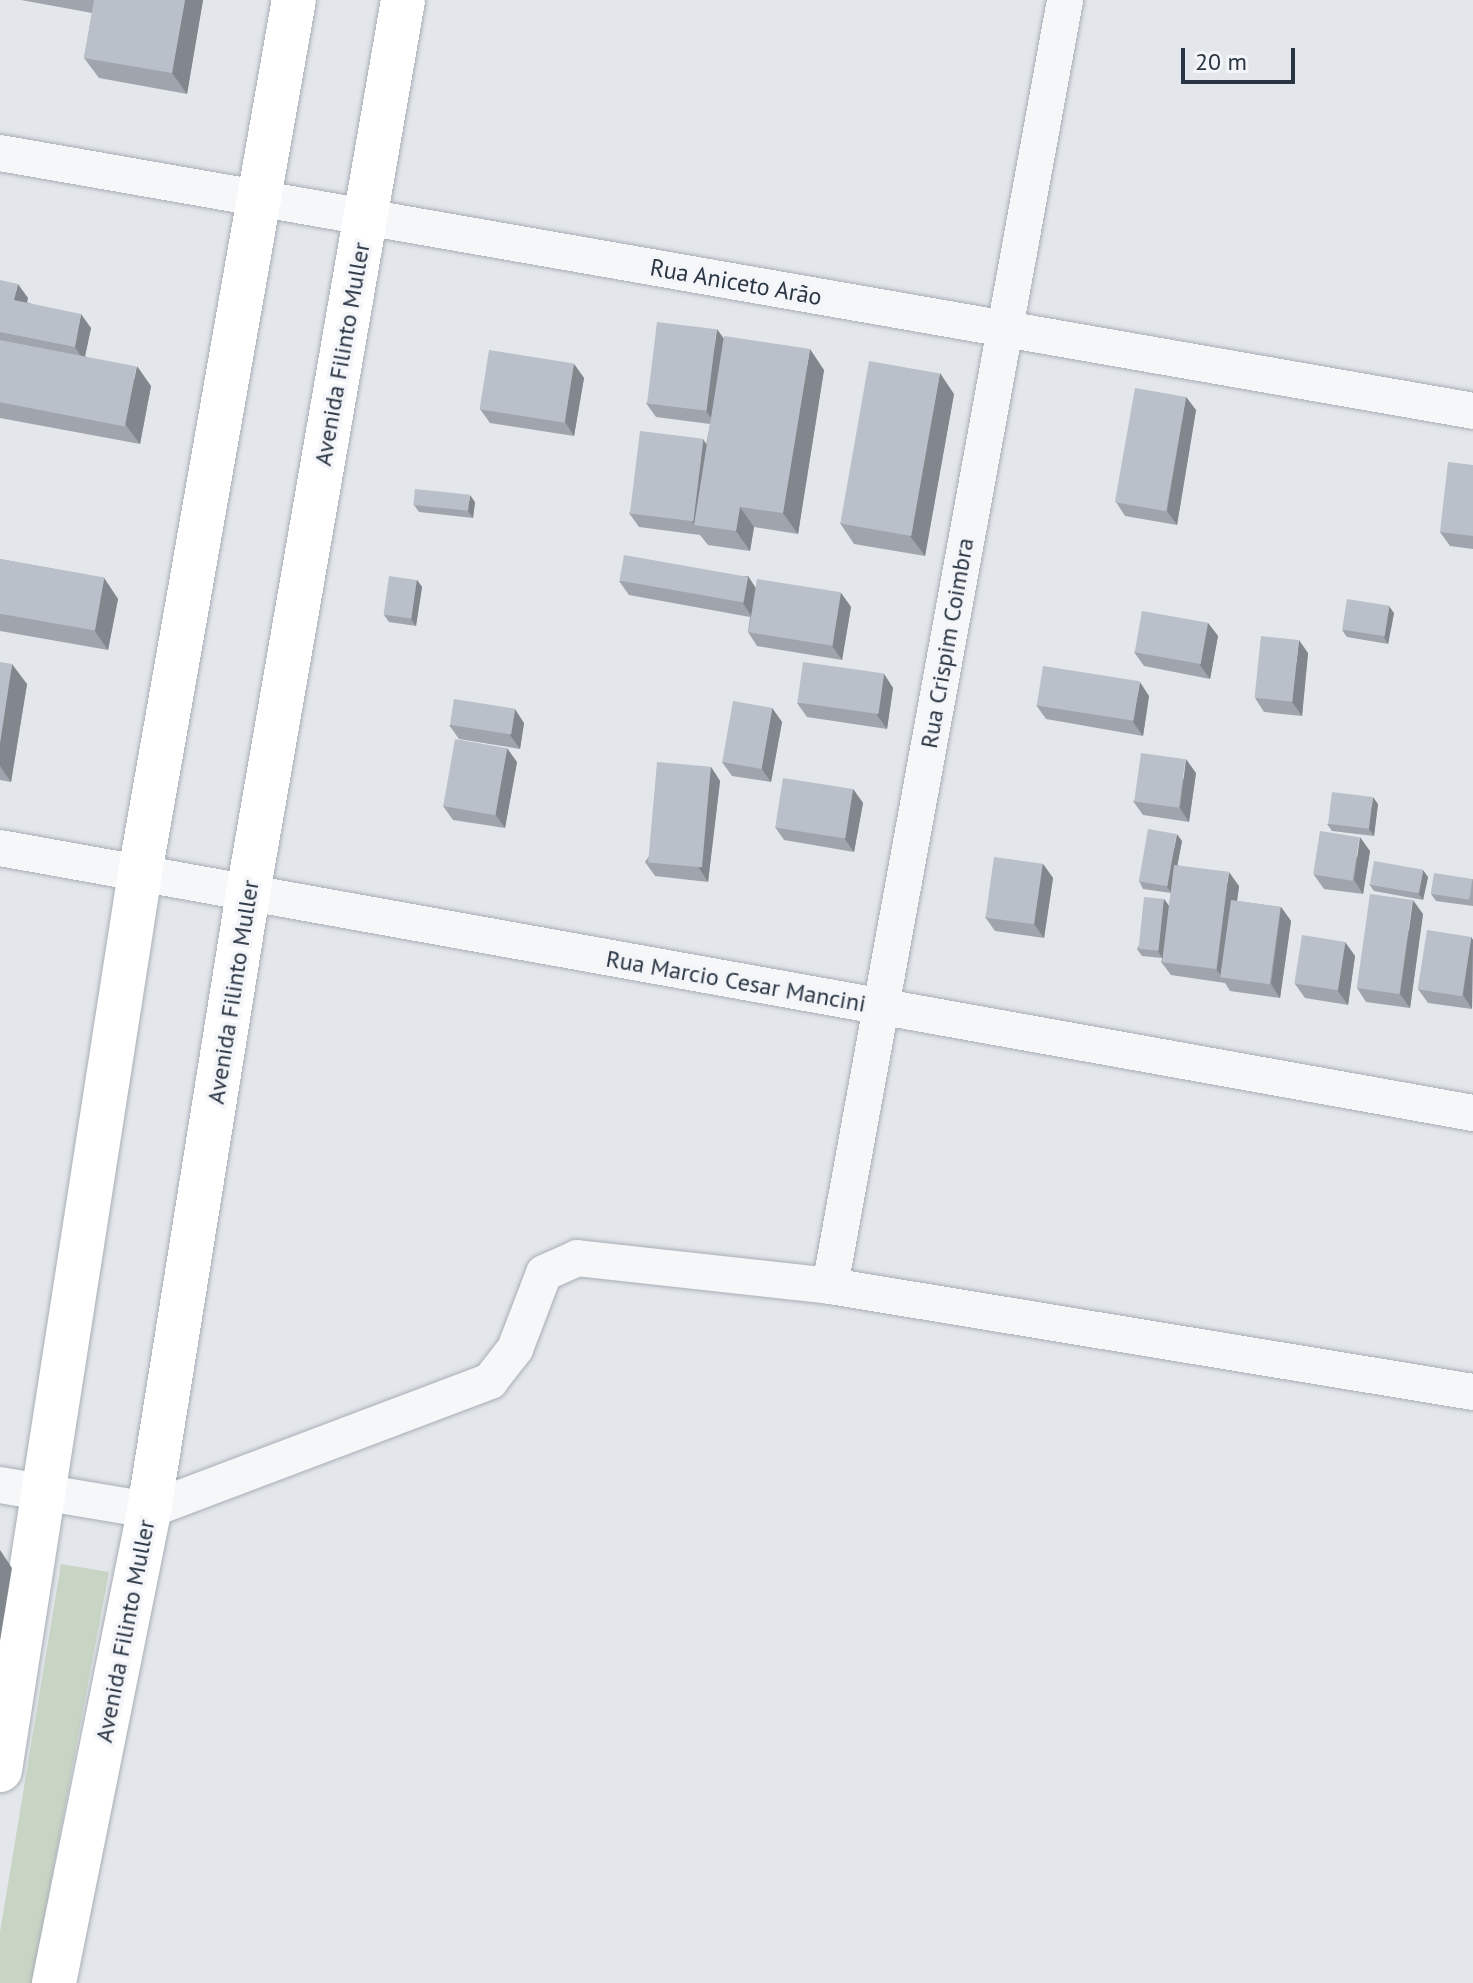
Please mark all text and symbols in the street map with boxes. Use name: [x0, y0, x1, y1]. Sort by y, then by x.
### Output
scale bar: [1185, 32, 1299, 82]
text: 20 m: [1195, 46, 1247, 77]
street label: Avenida Filinto Muller: [308, 240, 376, 468]
street label: Rua Aniceto Arão: [647, 253, 825, 311]
street label: Rua Crispim Coimbra: [914, 535, 980, 751]
street label: Avenida Filinto Muller: [201, 878, 265, 1106]
street label: Rua Marcio Cesar Mancini: [604, 944, 868, 1018]
street label: Avenida Filinto Muller: [89, 1517, 161, 1745]

